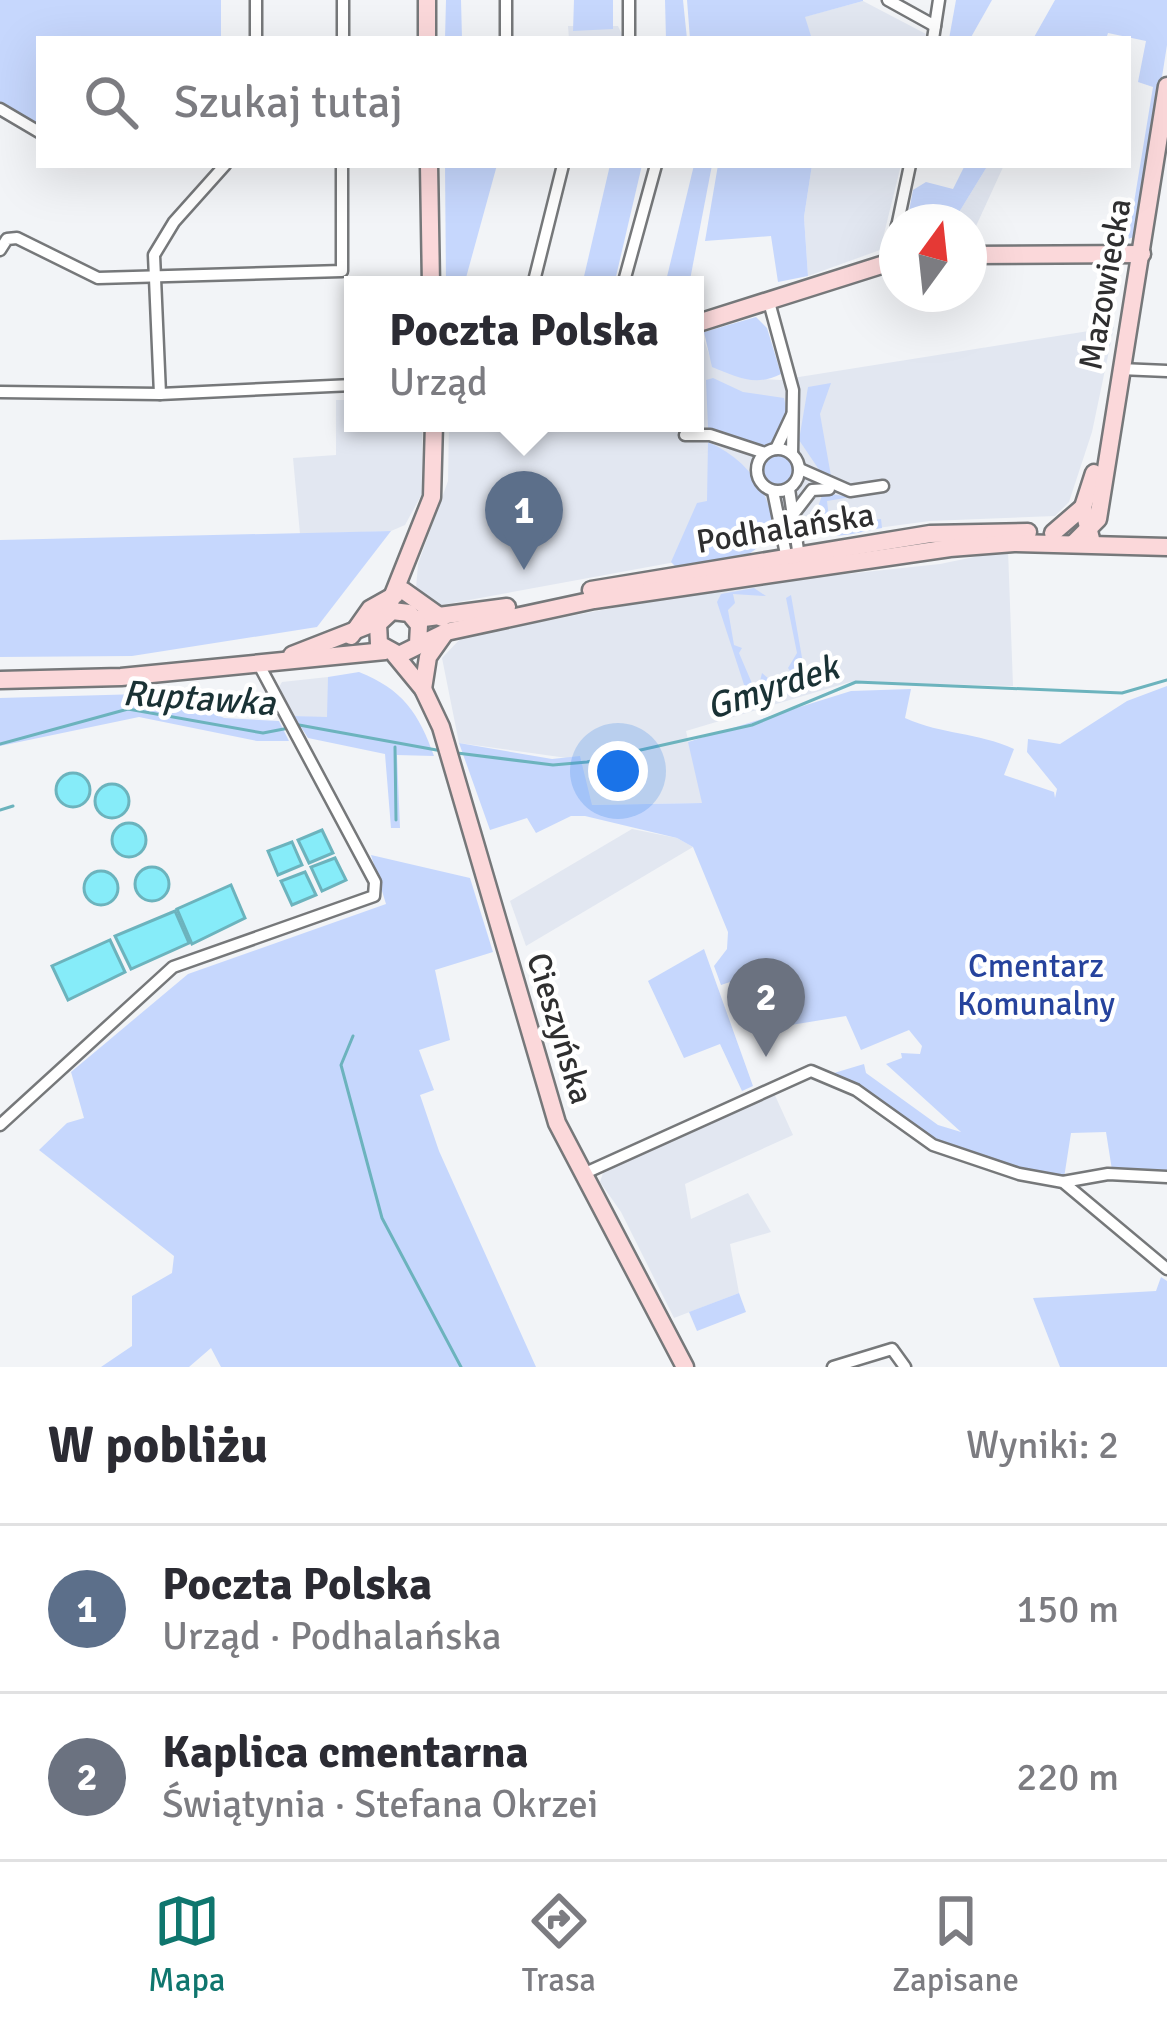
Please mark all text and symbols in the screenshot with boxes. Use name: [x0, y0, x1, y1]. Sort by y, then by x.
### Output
search box: [36, 36, 1131, 168]
icon: search: [78, 69, 144, 135]
text: Szukaj tutaj: [174, 75, 403, 130]
street label: Mazowiecka: [1070, 195, 1141, 373]
north arrow: [879, 204, 987, 312]
popup: [344, 276, 704, 432]
text: Poczta Polska: [389, 303, 659, 358]
text: Urząd: [389, 358, 488, 406]
pin: 1: [485, 471, 563, 570]
street label: Podhalańska: [693, 494, 877, 563]
water label: Gmyrdek: [701, 644, 847, 730]
water label: Ruptawka: [121, 671, 278, 726]
your location: [588, 741, 648, 801]
park label: Cmentarz Komunalny: [957, 946, 1116, 1025]
street label: Cieszyńska: [517, 948, 602, 1109]
pin: 2: [727, 958, 805, 1057]
text: W pobliżu: [48, 1414, 268, 1477]
text: Wyniki: 2: [966, 1421, 1119, 1469]
text: Poczta Polska: [162, 1557, 432, 1612]
text: 1: [76, 1585, 98, 1633]
text: 150 m: [1016, 1585, 1119, 1633]
text: Urząd · Podhalańska: [162, 1612, 502, 1660]
text: Kaplica cmentarna: [162, 1725, 529, 1780]
text: 2: [76, 1753, 98, 1801]
text: 220 m: [1016, 1753, 1119, 1801]
text: Świątynia · Stefana Okrzei: [162, 1780, 598, 1828]
tab: Mapa: [148, 1888, 226, 2001]
tab: Trasa: [522, 1888, 596, 2001]
tab: Zapisane: [892, 1888, 1019, 2001]

